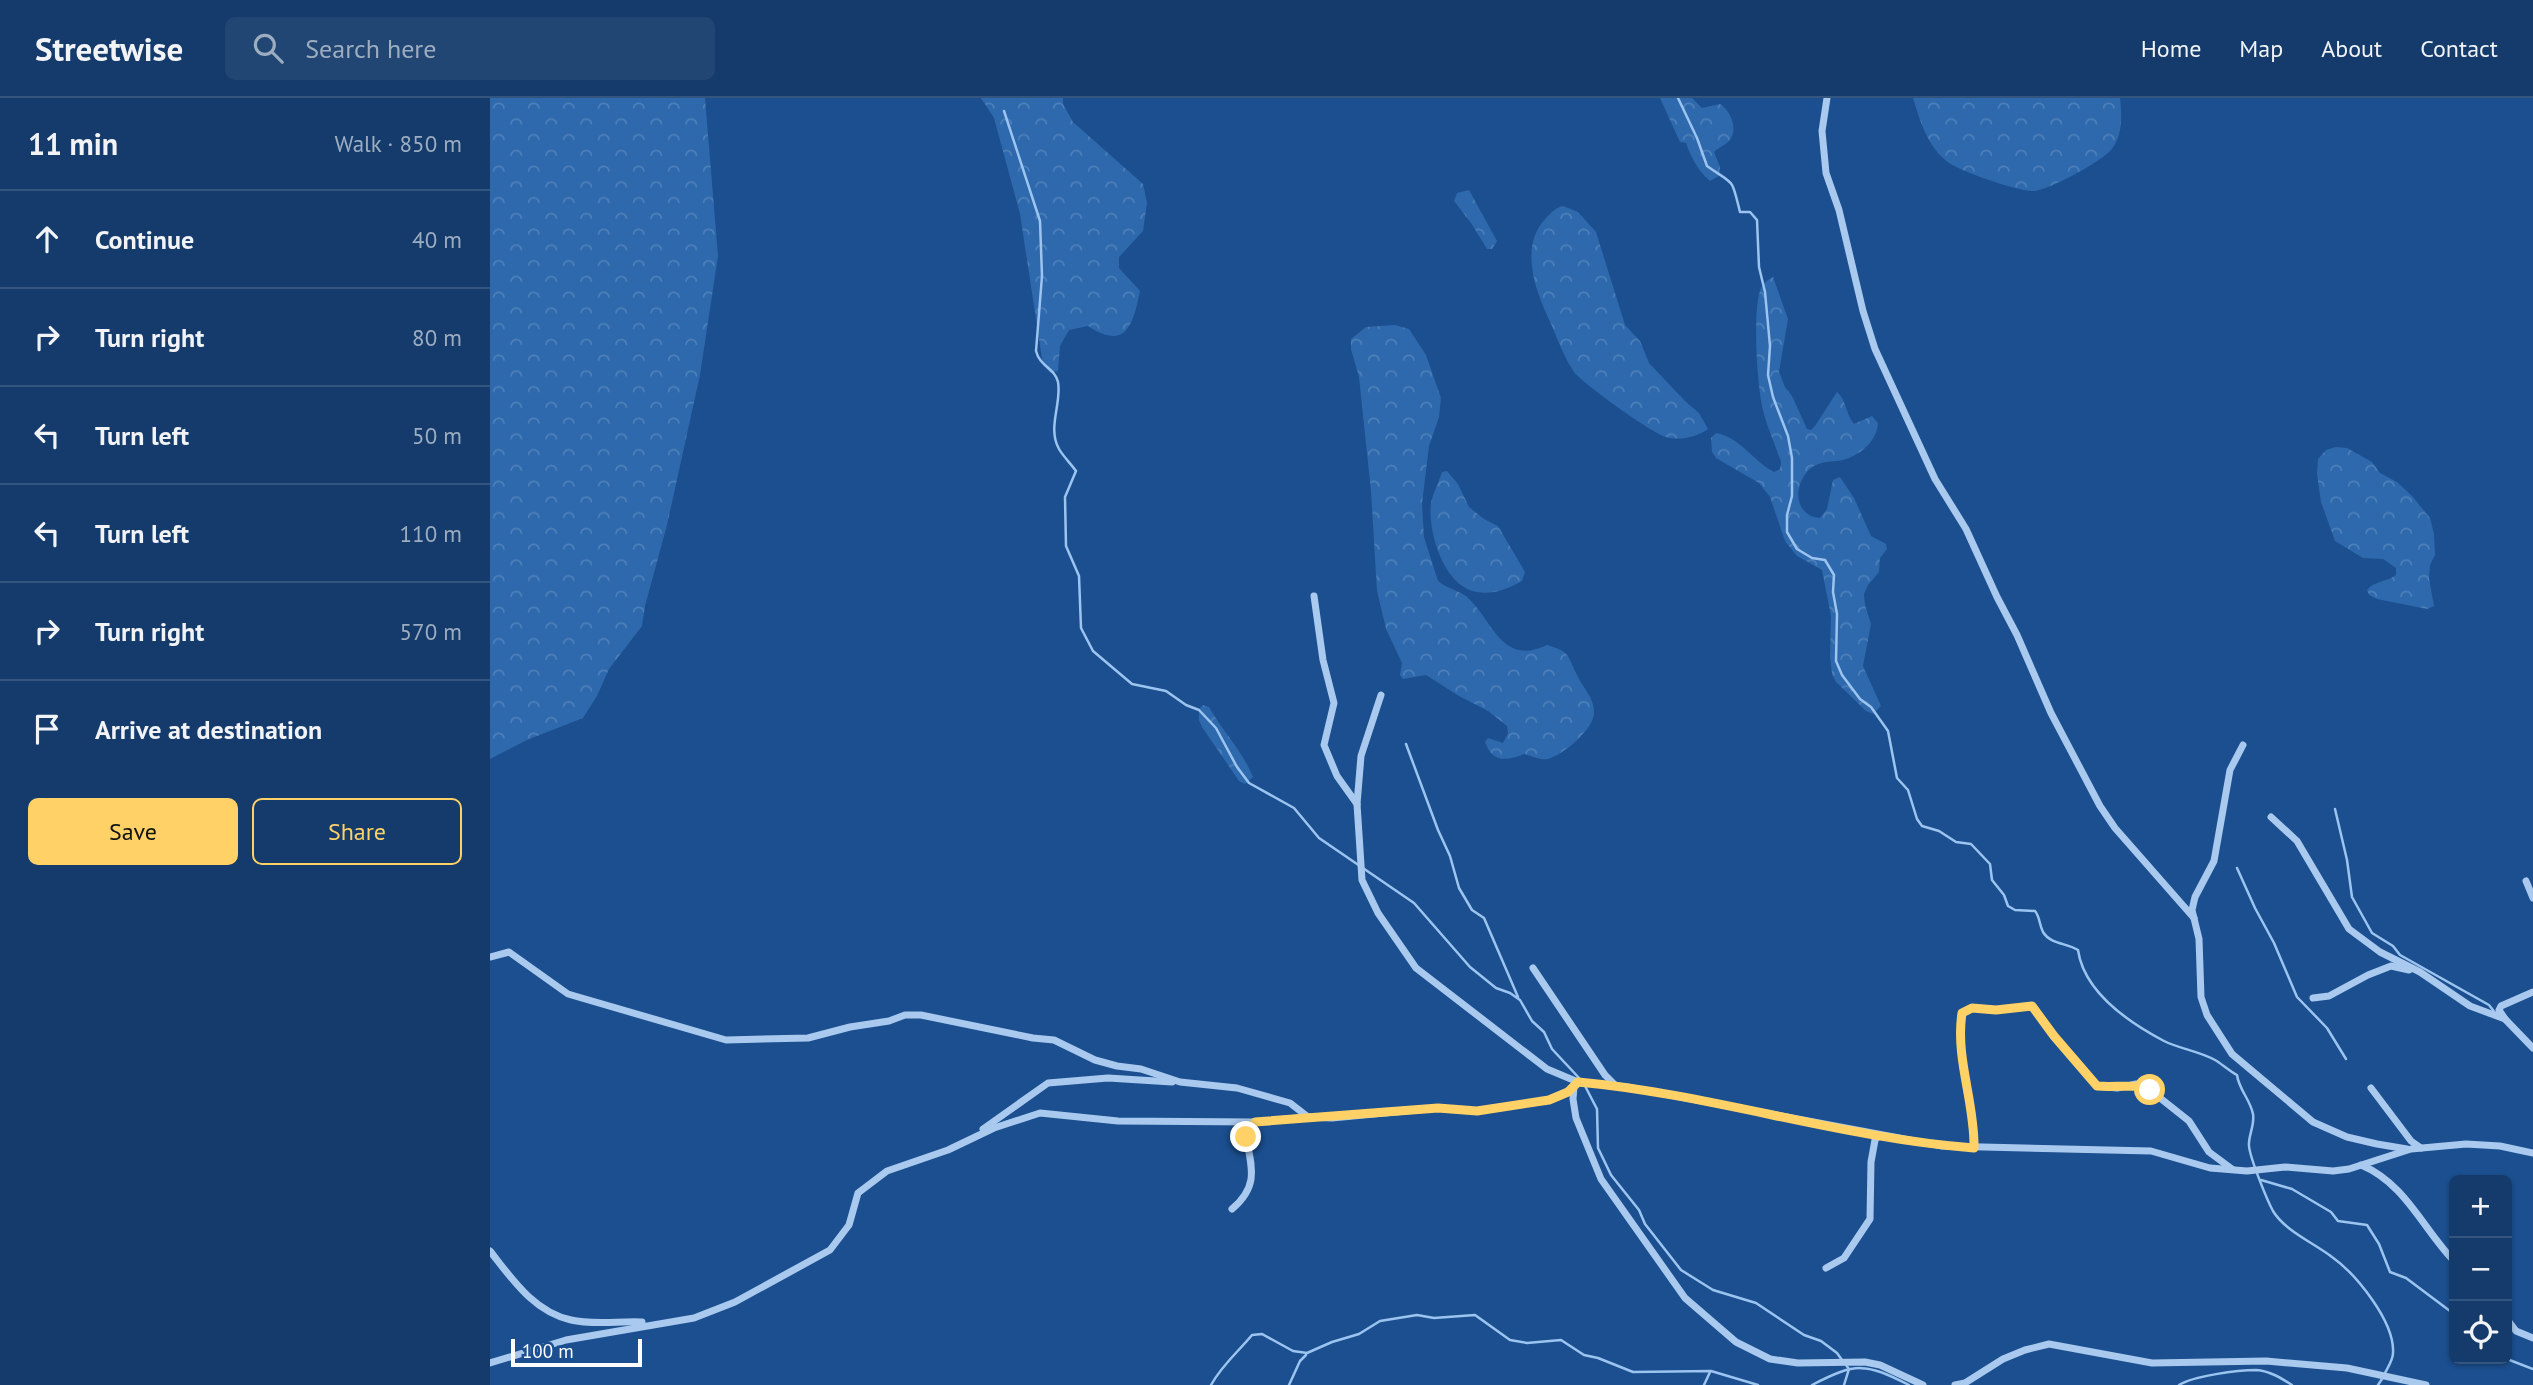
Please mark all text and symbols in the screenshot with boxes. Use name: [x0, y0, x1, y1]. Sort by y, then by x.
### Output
search box: [225, 17, 715, 80]
text: Streetwise: [35, 27, 183, 70]
icon: search: [249, 29, 287, 67]
text: Search here: [305, 32, 436, 65]
text: Home: [2141, 33, 2201, 64]
text: Map: [2239, 33, 2283, 64]
text: About: [2321, 33, 2382, 64]
text: Contact: [2420, 33, 2498, 64]
text: 11 min: [28, 124, 118, 163]
text: Walk · 850 m: [335, 129, 462, 158]
icon: ahead: [28, 220, 66, 258]
text: Continue: [95, 223, 194, 256]
text: 40 m: [412, 225, 462, 254]
icon: right: [28, 318, 66, 356]
text: Turn right: [95, 321, 204, 354]
text: 80 m: [412, 323, 462, 352]
icon: left: [28, 416, 66, 454]
text: Turn left: [95, 419, 189, 452]
text: 50 m: [412, 421, 462, 450]
icon: left: [28, 514, 66, 552]
text: Turn left: [95, 517, 189, 550]
text: 110 m: [400, 519, 462, 548]
icon: right: [28, 612, 66, 650]
text: Turn right: [95, 615, 204, 648]
text: 570 m: [400, 617, 462, 646]
icon: arrive: [28, 710, 66, 748]
text: Arrive at destination: [95, 713, 322, 746]
button: Save: [28, 798, 238, 865]
button: Share: [252, 798, 462, 865]
route start: [2134, 1074, 2165, 1105]
route end: [1230, 1121, 1261, 1152]
map controls: [2449, 1175, 2512, 1364]
button: +: [2449, 1175, 2512, 1238]
button: −: [2449, 1238, 2512, 1301]
button: locate: [2449, 1301, 2512, 1364]
scale bar: [511, 1336, 642, 1368]
text: 100 m: [522, 1339, 574, 1363]

